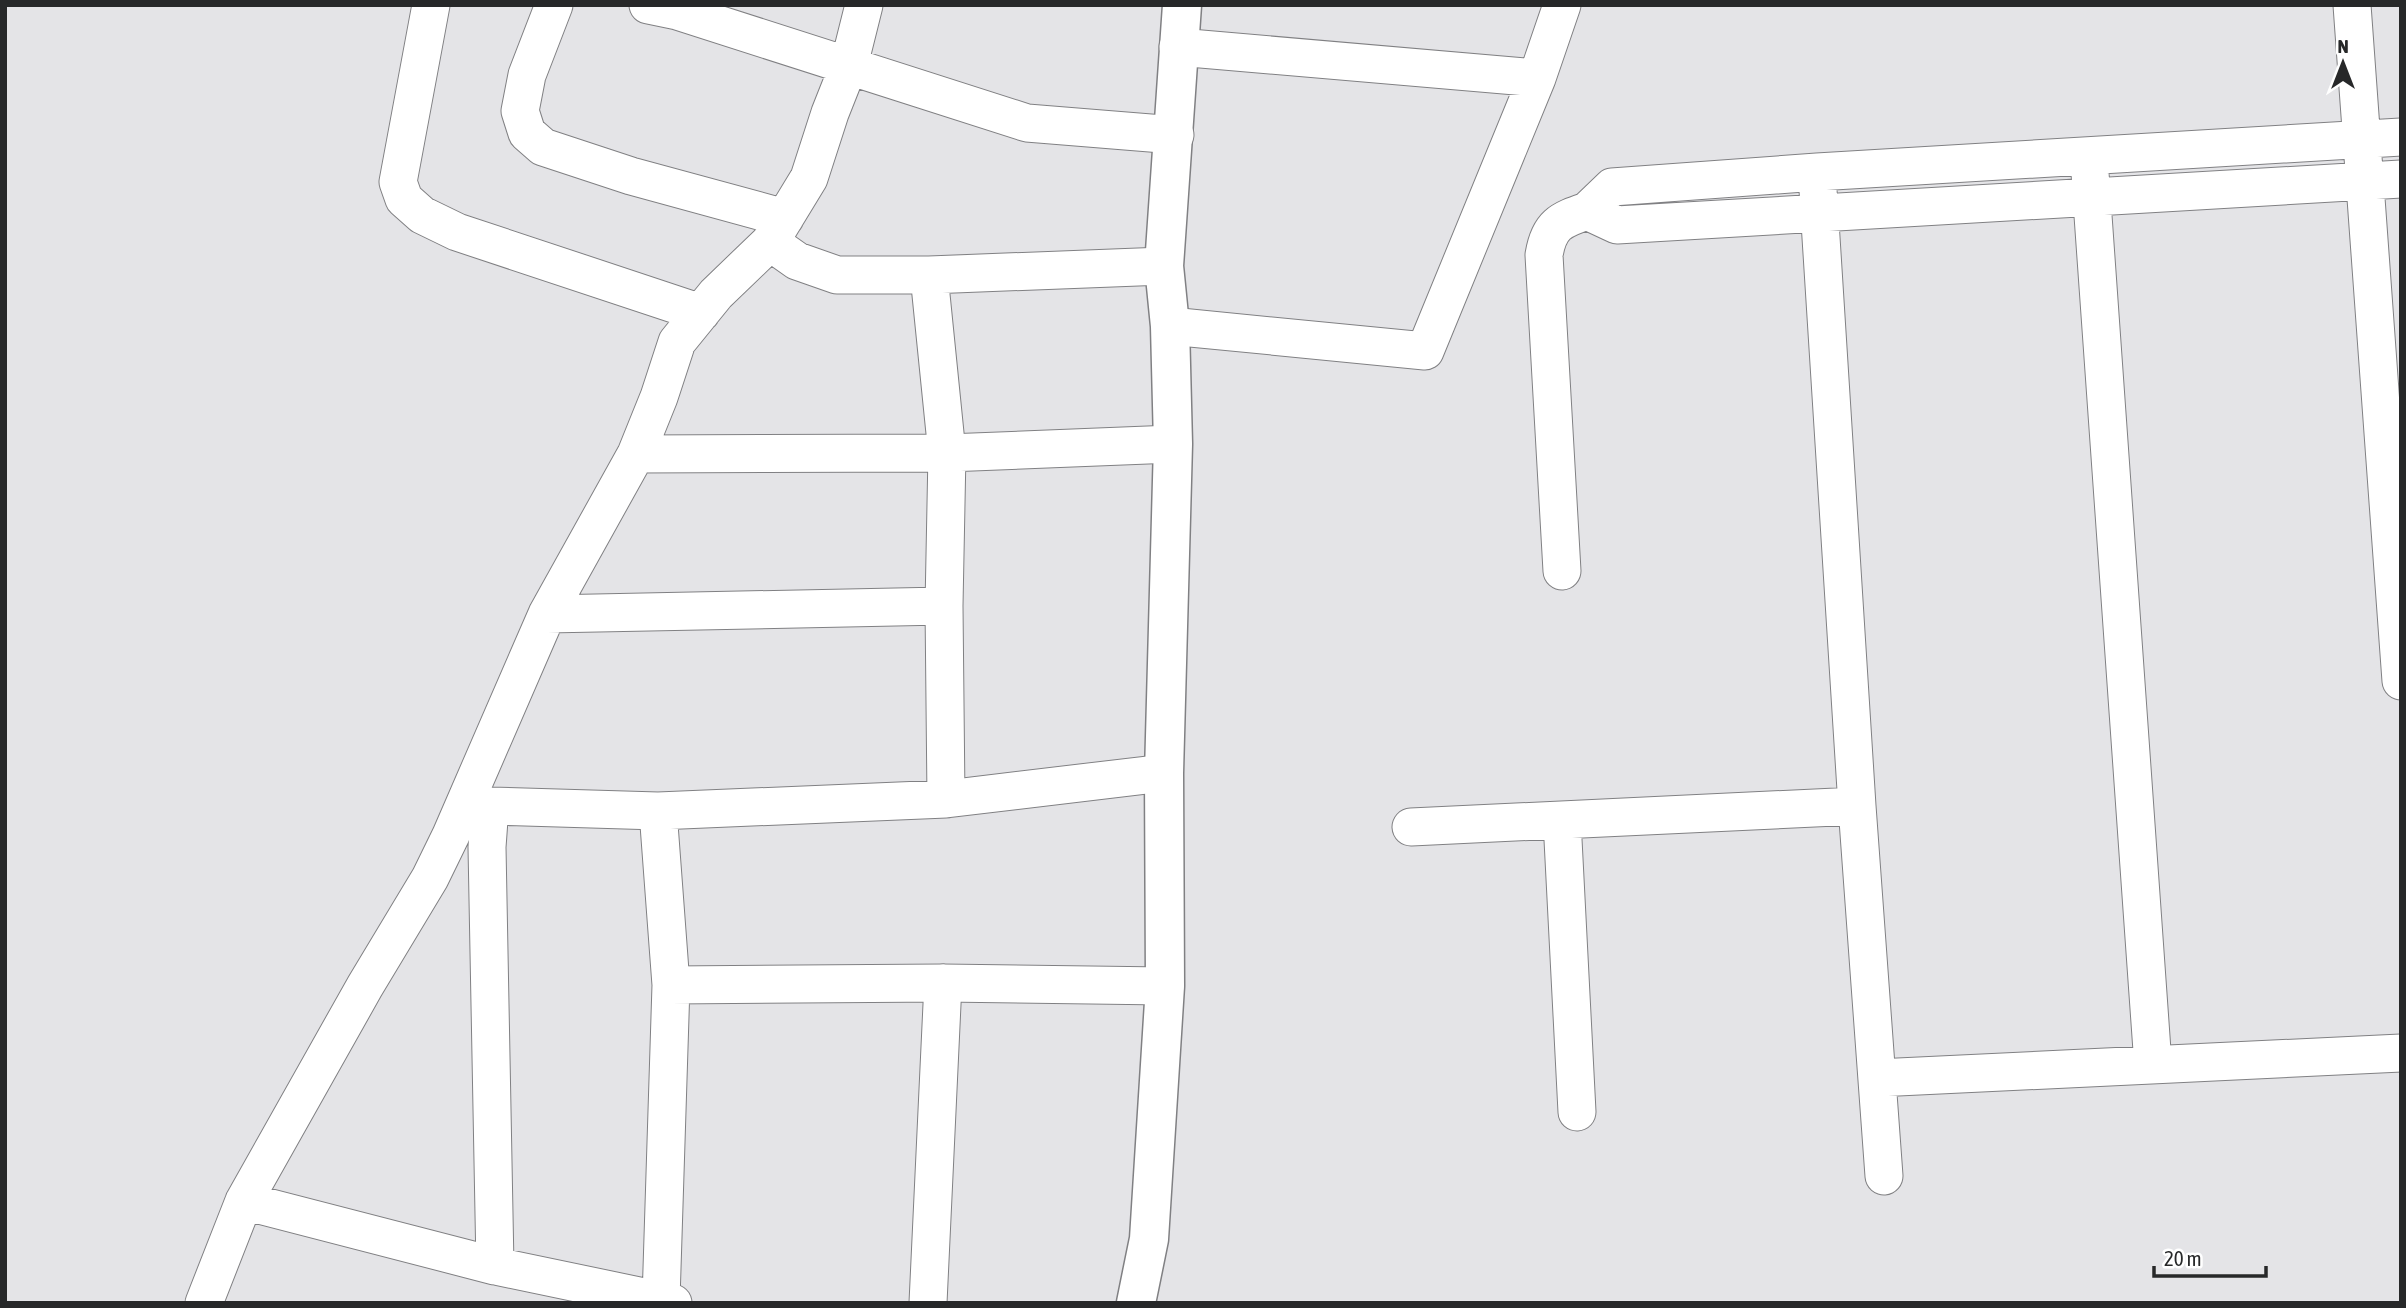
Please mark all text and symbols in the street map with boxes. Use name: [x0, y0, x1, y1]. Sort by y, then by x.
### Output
north arrow: [2308, 28, 2378, 98]
text: N: [2337, 35, 2349, 57]
scale bar: [2154, 1234, 2266, 1278]
text: 20 m: [2164, 1246, 2202, 1270]

